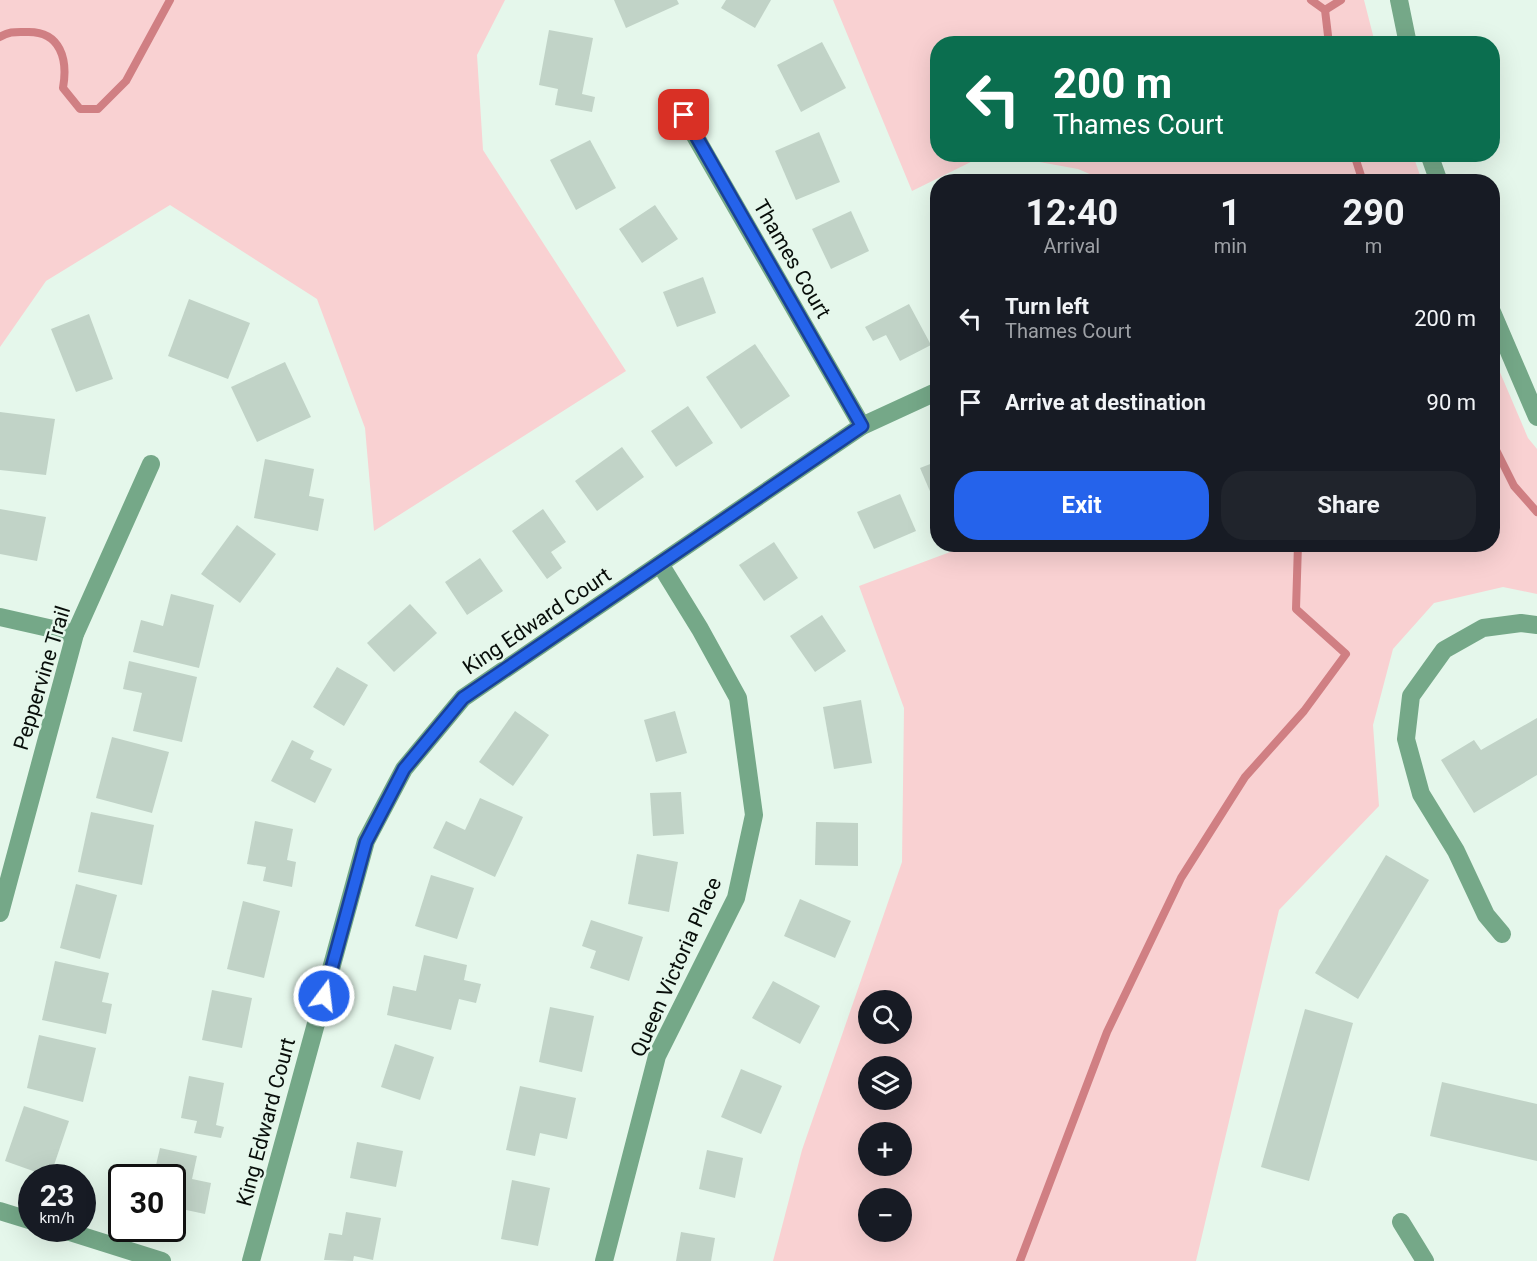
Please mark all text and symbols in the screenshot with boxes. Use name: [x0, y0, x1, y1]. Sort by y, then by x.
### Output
text: 200 m: [1053, 59, 1172, 108]
icon: left: [954, 60, 1032, 138]
pin: [658, 89, 709, 140]
icon: arrive: [667, 98, 700, 131]
text: Thames Court: [1053, 109, 1224, 141]
text: 12:40: [1025, 192, 1118, 234]
text: 1: [1220, 192, 1241, 234]
text: 290: [1343, 192, 1405, 234]
street label: Thames Court: [748, 195, 836, 323]
text: Arrival: [1043, 234, 1100, 258]
text: min: [1214, 234, 1247, 258]
text: m: [1365, 234, 1382, 258]
text: Turn left: [1005, 294, 1089, 319]
icon: left: [954, 302, 987, 335]
text: 200 m: [1414, 306, 1476, 331]
text: Thames Court: [1005, 319, 1132, 343]
icon: arrive: [954, 386, 987, 419]
text: Arrive at destination: [1005, 390, 1206, 415]
text: 90 m: [1427, 390, 1476, 415]
button: Exit: [954, 471, 1209, 540]
button: Share: [1221, 471, 1476, 540]
street label: King Edward Court: [458, 563, 616, 679]
street label: Peppervine Trail: [9, 603, 75, 753]
street label: Queen Victoria Place: [626, 874, 726, 1060]
position arrow: [292, 964, 356, 1028]
map controls: [858, 990, 912, 1242]
button: search: [858, 990, 912, 1044]
street label: King Edward Court: [232, 1035, 300, 1209]
button: layers: [858, 1056, 912, 1110]
button: +: [858, 1122, 912, 1176]
speed limit sign: 30: [108, 1164, 186, 1242]
text: 23: [40, 1178, 74, 1213]
button: −: [858, 1188, 912, 1242]
text: km/h: [39, 1209, 75, 1227]

